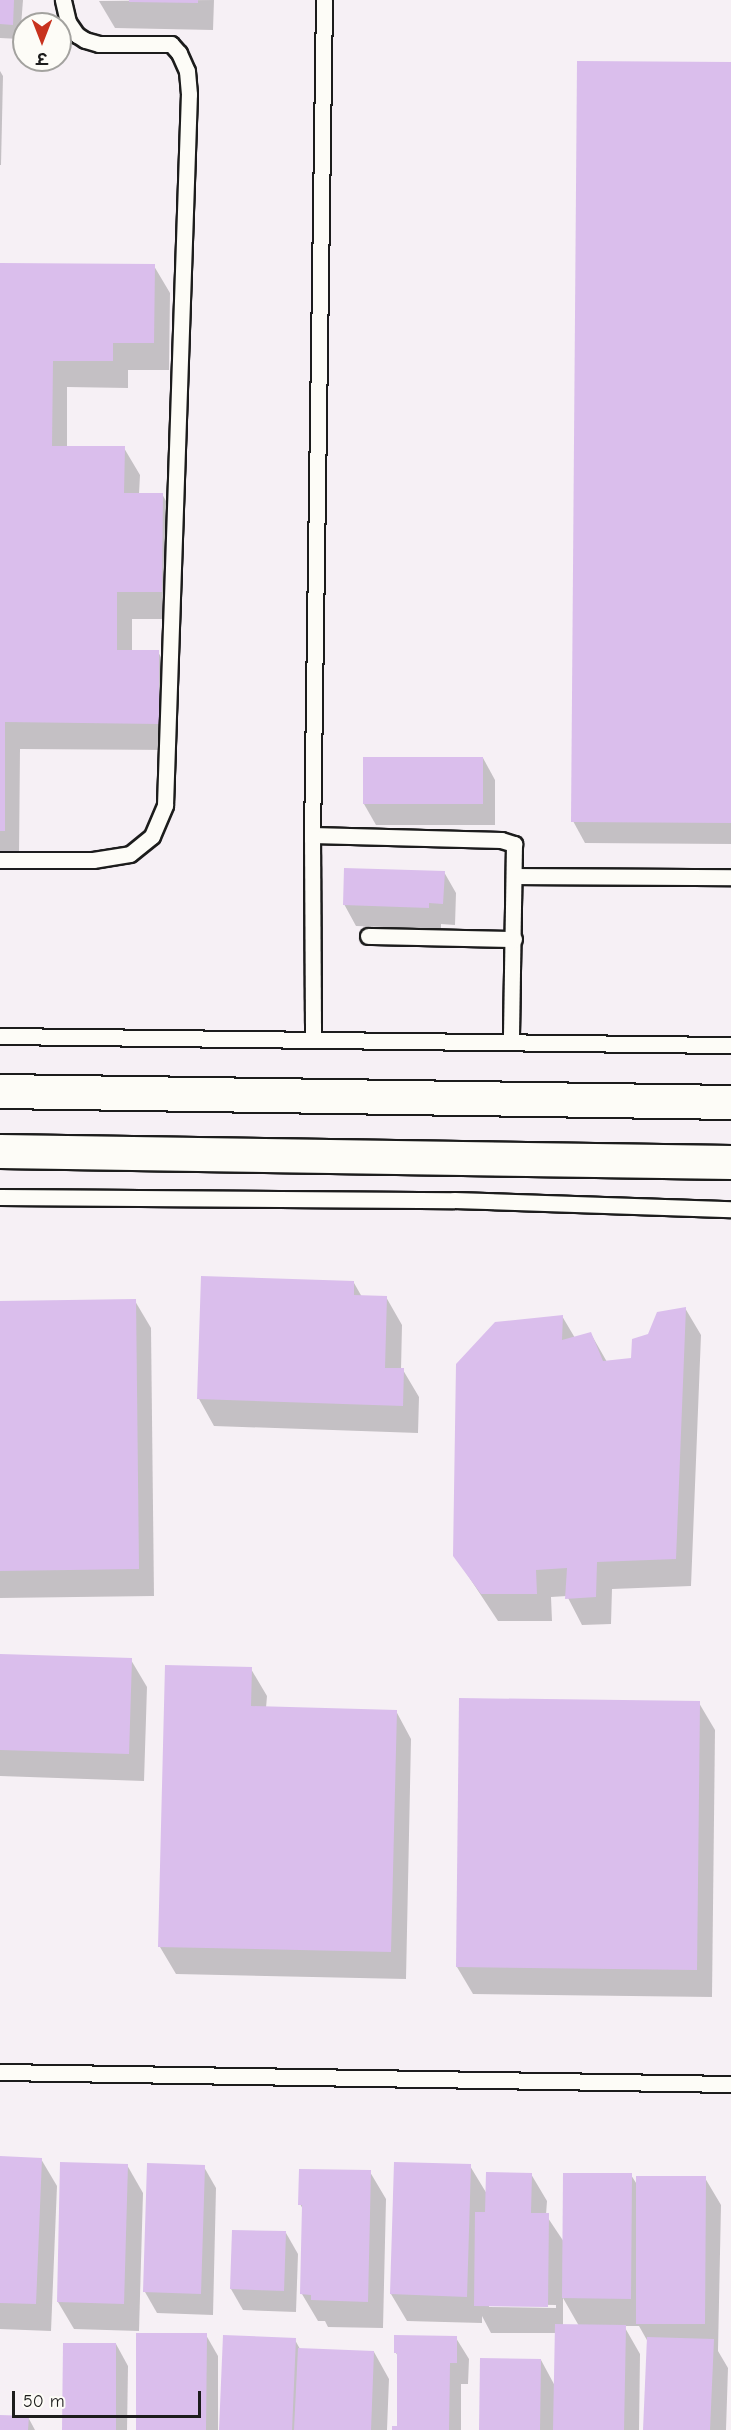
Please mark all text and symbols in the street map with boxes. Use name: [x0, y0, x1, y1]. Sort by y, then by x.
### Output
north arrow: [12, 12, 72, 72]
text: उ: [37, 49, 47, 67]
scale bar: [15, 2379, 204, 2417]
text: 50 m: [23, 2391, 65, 2412]

